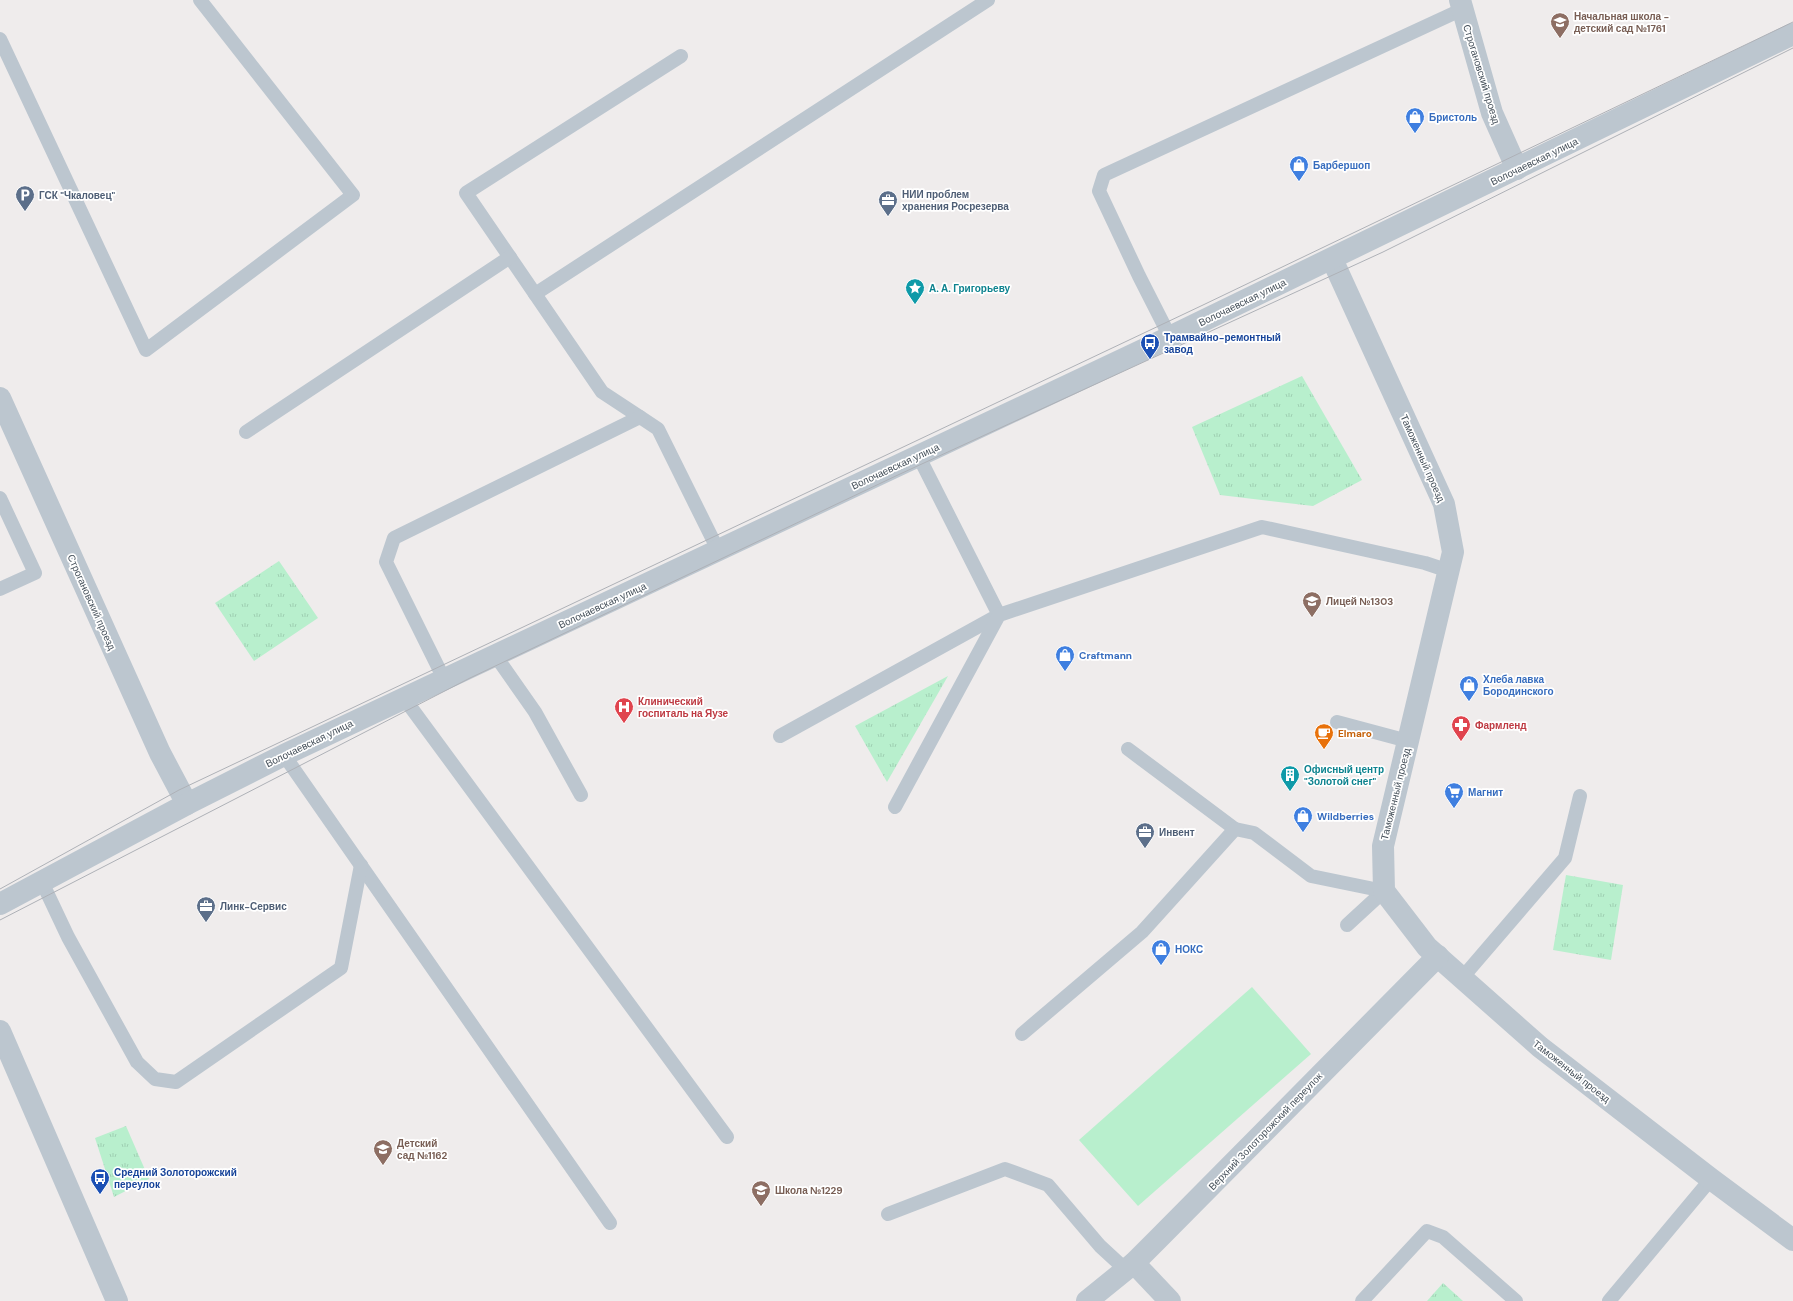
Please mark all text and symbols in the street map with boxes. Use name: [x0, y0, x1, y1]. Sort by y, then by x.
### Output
place label: Начальная школа - детский сад №1761: [1574, 10, 1669, 35]
school or university icon: Начальная школа - детский сад №1761: [1549, 11, 1571, 39]
street label: Строгановский проезд: [1460, 23, 1503, 126]
shop icon: Бристоль: [1404, 106, 1426, 134]
place label: Бристоль: [1429, 111, 1477, 124]
street label: Волочаевская улица: [1488, 134, 1580, 188]
shop icon: Барбершоп: [1288, 154, 1310, 182]
place label: Барбершоп: [1313, 159, 1370, 172]
parking icon: ГСК "Чкаловец": [14, 184, 36, 212]
place label: НИИ проблем хранения Росрезерва: [902, 188, 1009, 213]
place label: ГСК "Чкаловец": [39, 189, 116, 202]
office icon: НИИ проблем хранения Росрезерва: [877, 189, 899, 217]
street label: Волочаевская улица: [1196, 275, 1288, 329]
place icon: А. А. Григорьеву: [904, 277, 926, 305]
place label: А. А. Григорьеву: [929, 282, 1011, 295]
place label: Трамвайно-ремонтный завод: [1164, 331, 1281, 356]
bus stop icon: Трамвайно-ремонтный завод: [1139, 332, 1161, 360]
street label: Таможенный проезд: [1397, 412, 1448, 504]
street label: Волочаевская улица: [849, 440, 942, 493]
street label: Строгановский проезд: [65, 552, 119, 652]
street label: Волочаевская улица: [556, 579, 649, 632]
school or university icon: Лицей №1303: [1301, 590, 1323, 618]
place label: Лицей №1303: [1326, 595, 1393, 608]
shop icon: Craftmann: [1054, 644, 1076, 672]
place label: Craftmann: [1079, 649, 1132, 662]
place label: Хлеба лавка Бородинского: [1483, 673, 1554, 698]
shop icon: Хлеба лавка Бородинского: [1458, 674, 1480, 702]
place label: Клинический госпиталь на Яузе: [638, 695, 728, 720]
hospital icon: Клинический госпиталь на Яузе: [613, 696, 635, 724]
pharmacy icon: Фармленд: [1450, 714, 1472, 742]
street label: Волочаевская улица: [263, 716, 355, 770]
place label: Фармленд: [1475, 719, 1527, 732]
cafe icon: Elmaro: [1313, 722, 1335, 750]
place label: Elmaro: [1338, 727, 1372, 740]
street label: Таможенный проезд: [1378, 747, 1413, 841]
place label: Офисный центр "Золотой снег": [1304, 763, 1384, 788]
building icon: Офисный центр "Золотой снег": [1279, 764, 1301, 792]
supermarket icon: Магнит: [1443, 781, 1465, 809]
place label: Магнит: [1468, 786, 1503, 799]
shop icon: Wildberries: [1292, 805, 1314, 833]
place label: Wildberries: [1317, 810, 1374, 823]
office icon: Инвент: [1134, 821, 1156, 849]
place label: Инвент: [1159, 826, 1195, 839]
office icon: Линк-Сервис: [195, 895, 217, 923]
place label: Линк-Сервис: [220, 900, 287, 913]
shop icon: НОКС: [1150, 938, 1172, 966]
place label: НОКС: [1175, 943, 1203, 956]
street label: Таможенный проезд: [1531, 1037, 1613, 1106]
street label: Верхний Золоторожский переулок: [1206, 1069, 1325, 1193]
place label: Детский сад №1162: [397, 1137, 448, 1162]
school or university icon: Детский сад №1162: [372, 1138, 394, 1166]
place label: Средний Золоторожский переулок: [114, 1166, 237, 1191]
bus stop icon: Средний Золоторожский переулок: [89, 1167, 111, 1195]
school or university icon: Школа №1229: [750, 1179, 772, 1207]
place label: Школа №1229: [775, 1184, 843, 1197]

